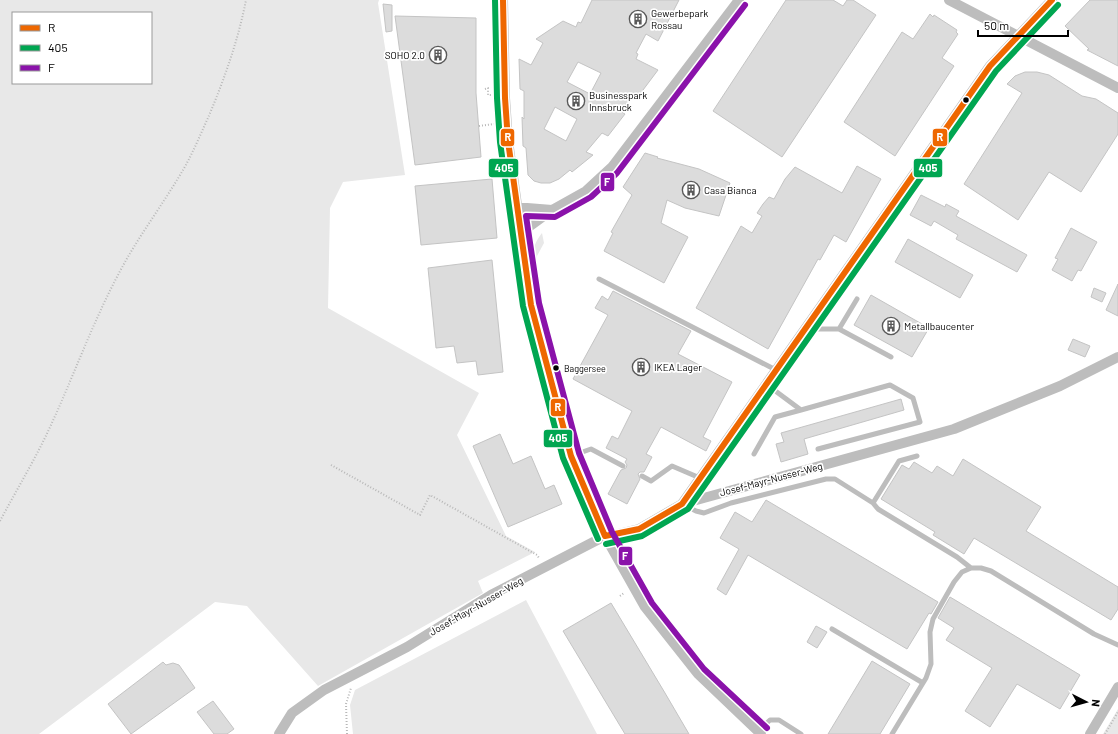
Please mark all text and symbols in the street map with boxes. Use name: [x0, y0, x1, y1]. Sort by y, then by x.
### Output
place label: Gewerbepark Rossau: [651, 7, 708, 31]
building icon: Gewerbepark Rossau: [628, 9, 648, 29]
legend: [12, 12, 152, 84]
scale bar: [978, 12, 1068, 38]
text: 50 m: [984, 18, 1009, 32]
text: R: [48, 20, 55, 34]
text: 405: [48, 40, 68, 54]
building icon: SOHO 2.0: [428, 45, 448, 65]
place label: SOHO 2.0: [385, 49, 425, 61]
text: F: [48, 60, 55, 74]
place label: Businesspark Innsbruck: [589, 89, 647, 113]
building icon: Businesspark Innsbruck: [566, 91, 586, 111]
unlabelled marker: [961, 95, 971, 105]
line badge: R: [500, 128, 515, 147]
line badge: R: [932, 128, 948, 147]
text: R: [505, 130, 512, 143]
text: R: [937, 130, 944, 143]
line badge: 405: [488, 158, 519, 178]
line badge: 405: [913, 158, 943, 178]
text: 405: [495, 161, 513, 174]
text: 405: [919, 161, 937, 174]
line badge: F: [600, 172, 615, 192]
text: F: [604, 175, 610, 188]
building icon: Casa Bianca: [681, 180, 701, 200]
place label: Casa Bianca: [704, 184, 757, 196]
building icon: Metallbaucenter: [881, 316, 901, 336]
place label: Metallbaucenter: [904, 320, 974, 332]
building icon: IKEA Lager: [631, 357, 651, 377]
place label: IKEA Lager: [654, 361, 702, 373]
marker: Baggersee: [551, 363, 561, 373]
place label: Baggersee: [564, 363, 606, 374]
line badge: R: [550, 398, 566, 417]
text: R: [555, 400, 562, 413]
line badge: 405: [543, 429, 573, 448]
text: 405: [549, 431, 567, 444]
street label: Josef-Mayr-Nusser-Weg: [718, 459, 824, 499]
line badge: F: [618, 546, 633, 566]
text: F: [622, 549, 628, 562]
street label: Josef-Mayr-Nusser-Weg: [427, 574, 525, 638]
north arrow: [1066, 682, 1106, 722]
text: N: [1090, 699, 1103, 707]

